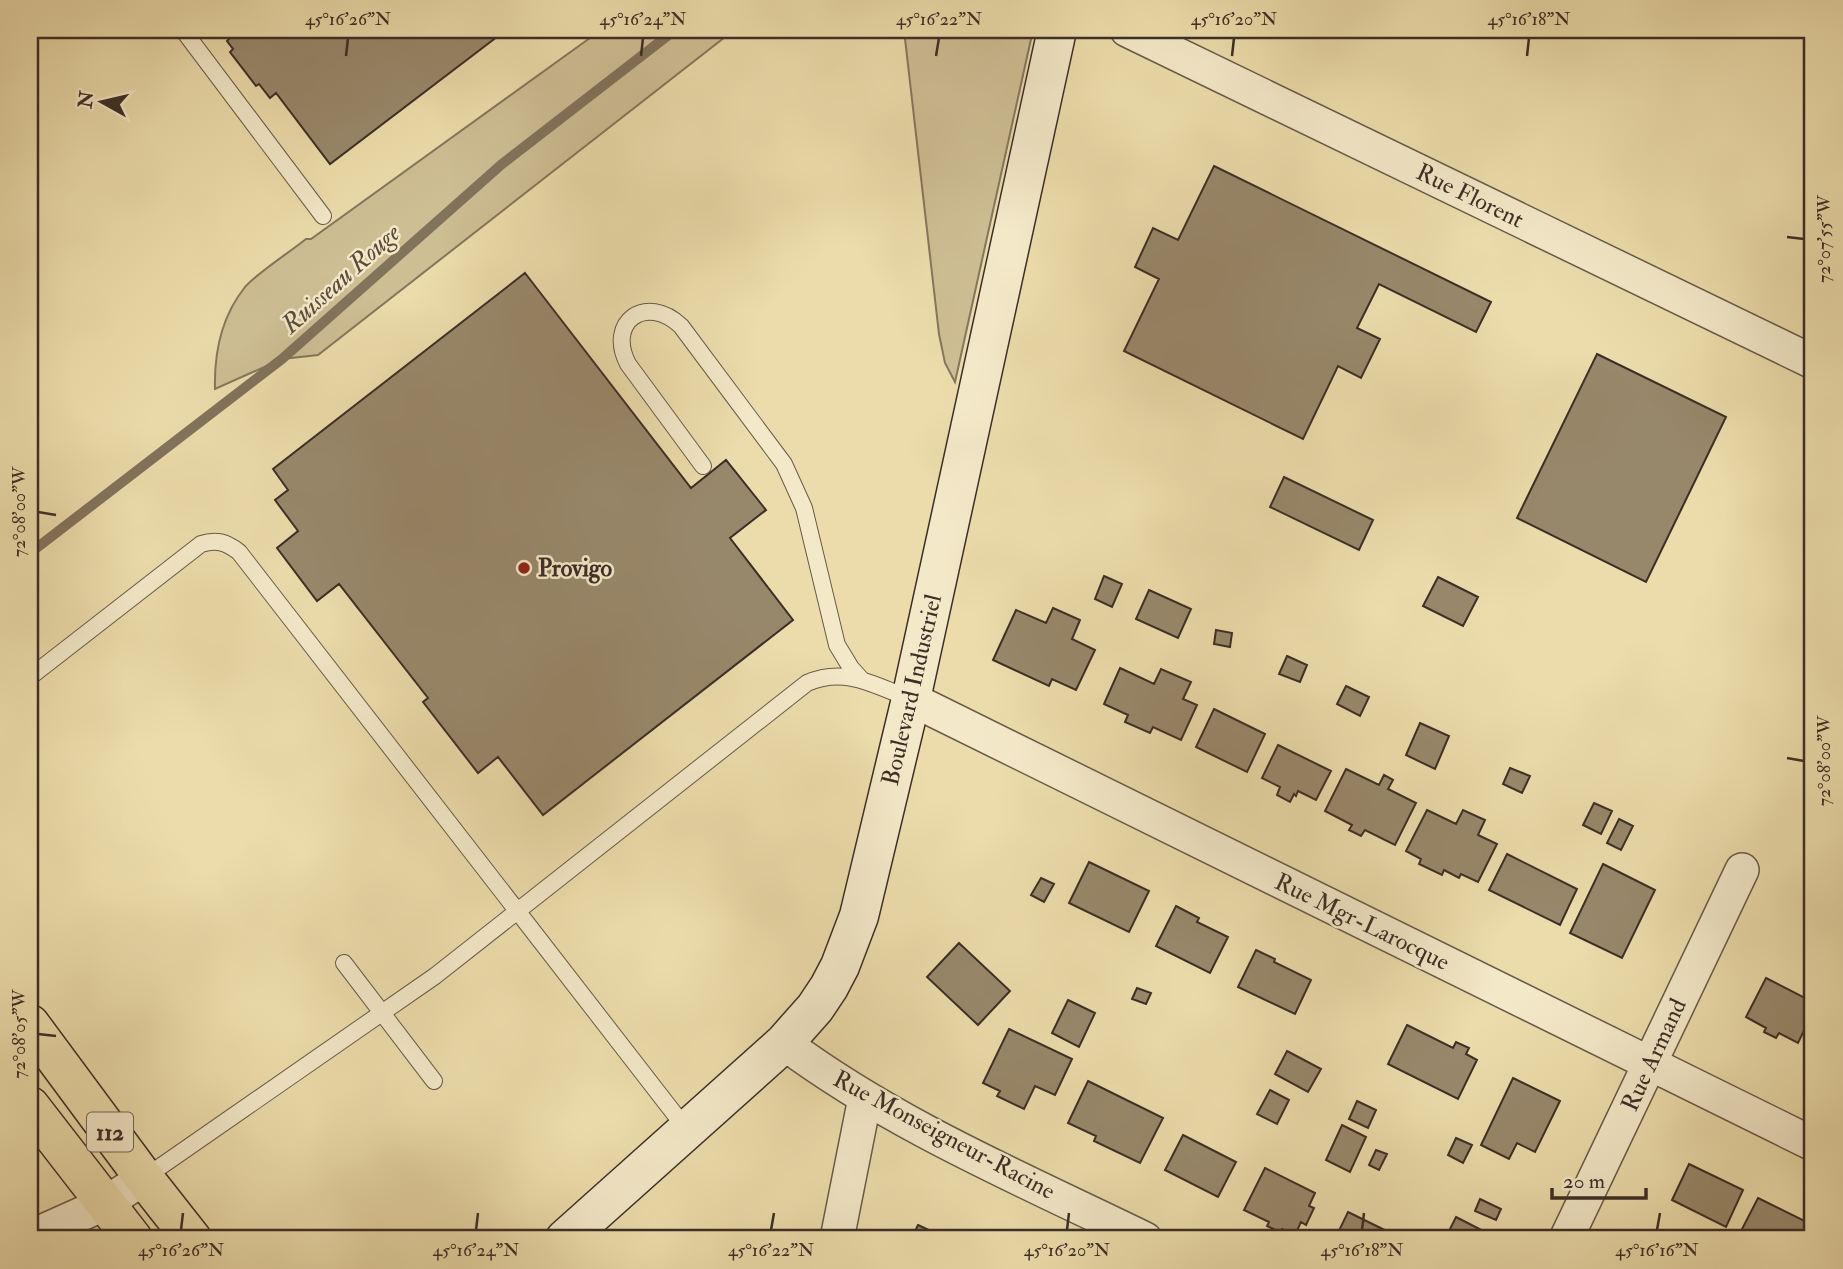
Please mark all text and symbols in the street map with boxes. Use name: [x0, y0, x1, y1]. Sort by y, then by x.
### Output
text: 45°16'26"N: [305, 8, 391, 31]
text: 45°16'24"N: [600, 8, 686, 31]
text: 45°16'22"N: [896, 8, 982, 31]
text: 45°16'20"N: [1191, 8, 1277, 31]
text: 45°16'18"N: [1488, 8, 1570, 31]
north arrow: [66, 66, 136, 136]
text: N: [73, 89, 99, 111]
street label: Rue Florent: [1411, 157, 1529, 235]
text: 72°07'55"W: [1813, 194, 1836, 283]
water label: Ruisseau Rouge: [274, 217, 407, 341]
text: 72°08'00"W: [8, 466, 31, 557]
place label: Provigo: [538, 553, 613, 584]
marker: Provigo: [516, 560, 532, 576]
street label: Boulevard Industriel: [875, 591, 949, 789]
text: 72°08'00"W: [1813, 715, 1836, 806]
street label: Rue Mgr-Larocque: [1269, 866, 1455, 978]
text: 72°08'05"W: [8, 989, 31, 1079]
street label: Rue Armand: [1614, 993, 1694, 1116]
street label: Rue Monseigneur-Racine: [828, 1063, 1060, 1207]
road number: 112: [87, 1112, 133, 1152]
scale bar: [1552, 1157, 1647, 1201]
text: 20 m: [1563, 1168, 1605, 1195]
text: 45°16'26"N: [138, 1239, 224, 1262]
text: 45°16'24"N: [433, 1239, 519, 1262]
text: 45°16'22"N: [728, 1239, 814, 1262]
text: 45°16'20"N: [1024, 1239, 1110, 1262]
text: 45°16'18"N: [1321, 1239, 1403, 1262]
text: 45°16'16"N: [1615, 1239, 1699, 1262]

